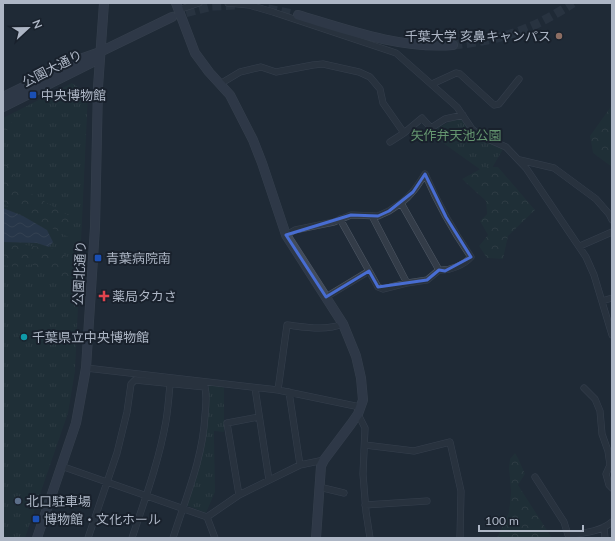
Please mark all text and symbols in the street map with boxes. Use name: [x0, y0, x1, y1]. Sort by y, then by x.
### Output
north arrow: [8, 8, 48, 48]
text: N: [30, 18, 45, 30]
place label: 千葉大学 亥鼻キャンパス: [405, 28, 551, 44]
marker: 千葉大学 亥鼻キャンパス: [554, 31, 564, 41]
street label: 公園大通り: [19, 46, 85, 90]
place label: 中央博物館: [41, 87, 106, 103]
marker: 中央博物館: [28, 90, 38, 100]
park label: 矢作弁天池公園: [410, 127, 502, 143]
street label: 公園北通り: [69, 240, 89, 306]
place label: 青葉病院南: [106, 250, 171, 266]
marker: 青葉病院南: [93, 253, 103, 263]
place label: 薬局タカさ: [112, 288, 177, 304]
marker: 薬局タカさ: [99, 291, 109, 301]
place label: 千葉県立中央博物館: [32, 329, 149, 345]
marker: 千葉県立中央博物館: [19, 332, 29, 342]
place label: 北口駐車場: [26, 493, 91, 509]
marker: 北口駐車場: [13, 496, 23, 506]
scale bar: [479, 507, 583, 533]
place label: 博物館・文化ホール: [44, 511, 161, 527]
text: 100 m: [485, 513, 519, 528]
marker: 博物館・文化ホール: [31, 514, 41, 524]

